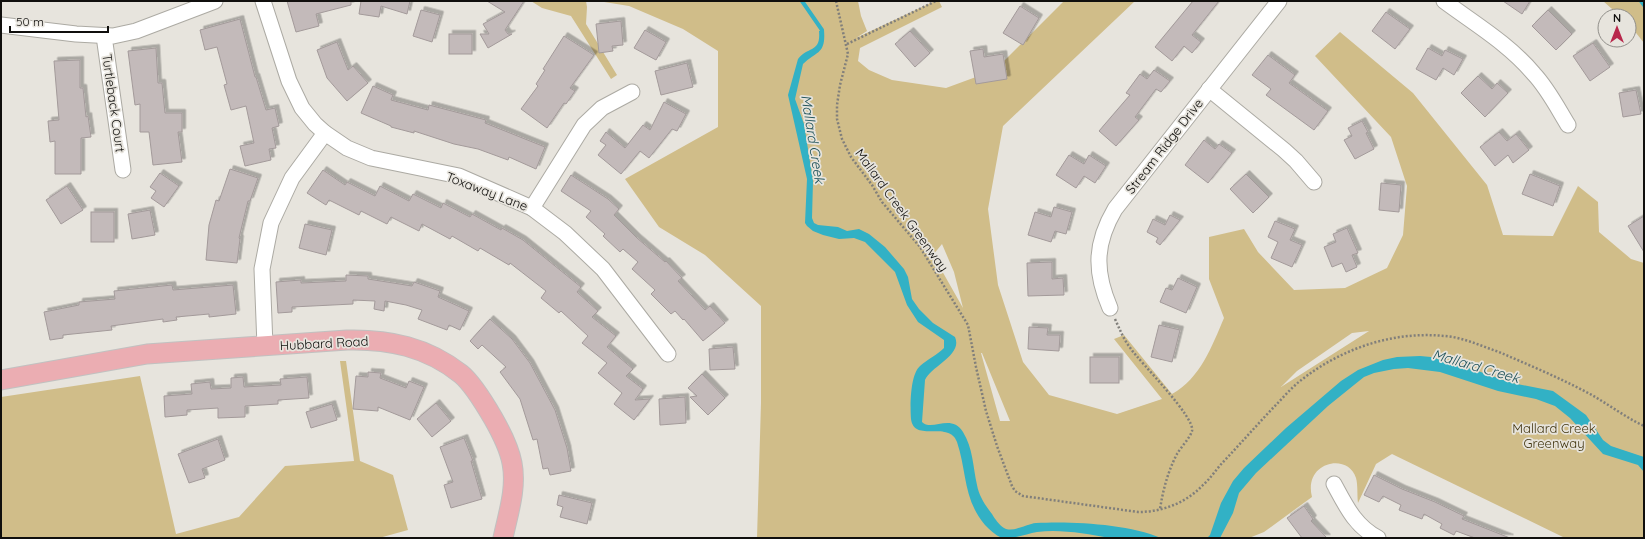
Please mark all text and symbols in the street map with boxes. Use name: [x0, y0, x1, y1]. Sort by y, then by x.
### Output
scale bar: [10, 8, 108, 34]
north arrow: [1597, 8, 1637, 48]
text: N: [1613, 11, 1621, 25]
text: 50 m: [16, 14, 44, 29]
street label: Turtleback Court: [99, 53, 129, 153]
water label: Mallard Creek: [797, 93, 829, 186]
street label: Stream Ridge Drive: [1122, 95, 1206, 197]
street label: Mallard Creek Greenway: [852, 145, 952, 275]
street label: Toxaway Lane: [444, 168, 530, 214]
street label: Hubbard Road: [279, 333, 369, 353]
water label: Mallard Creek: [1430, 345, 1523, 387]
park label: Mallard Creek Greenway: [1512, 420, 1596, 451]

